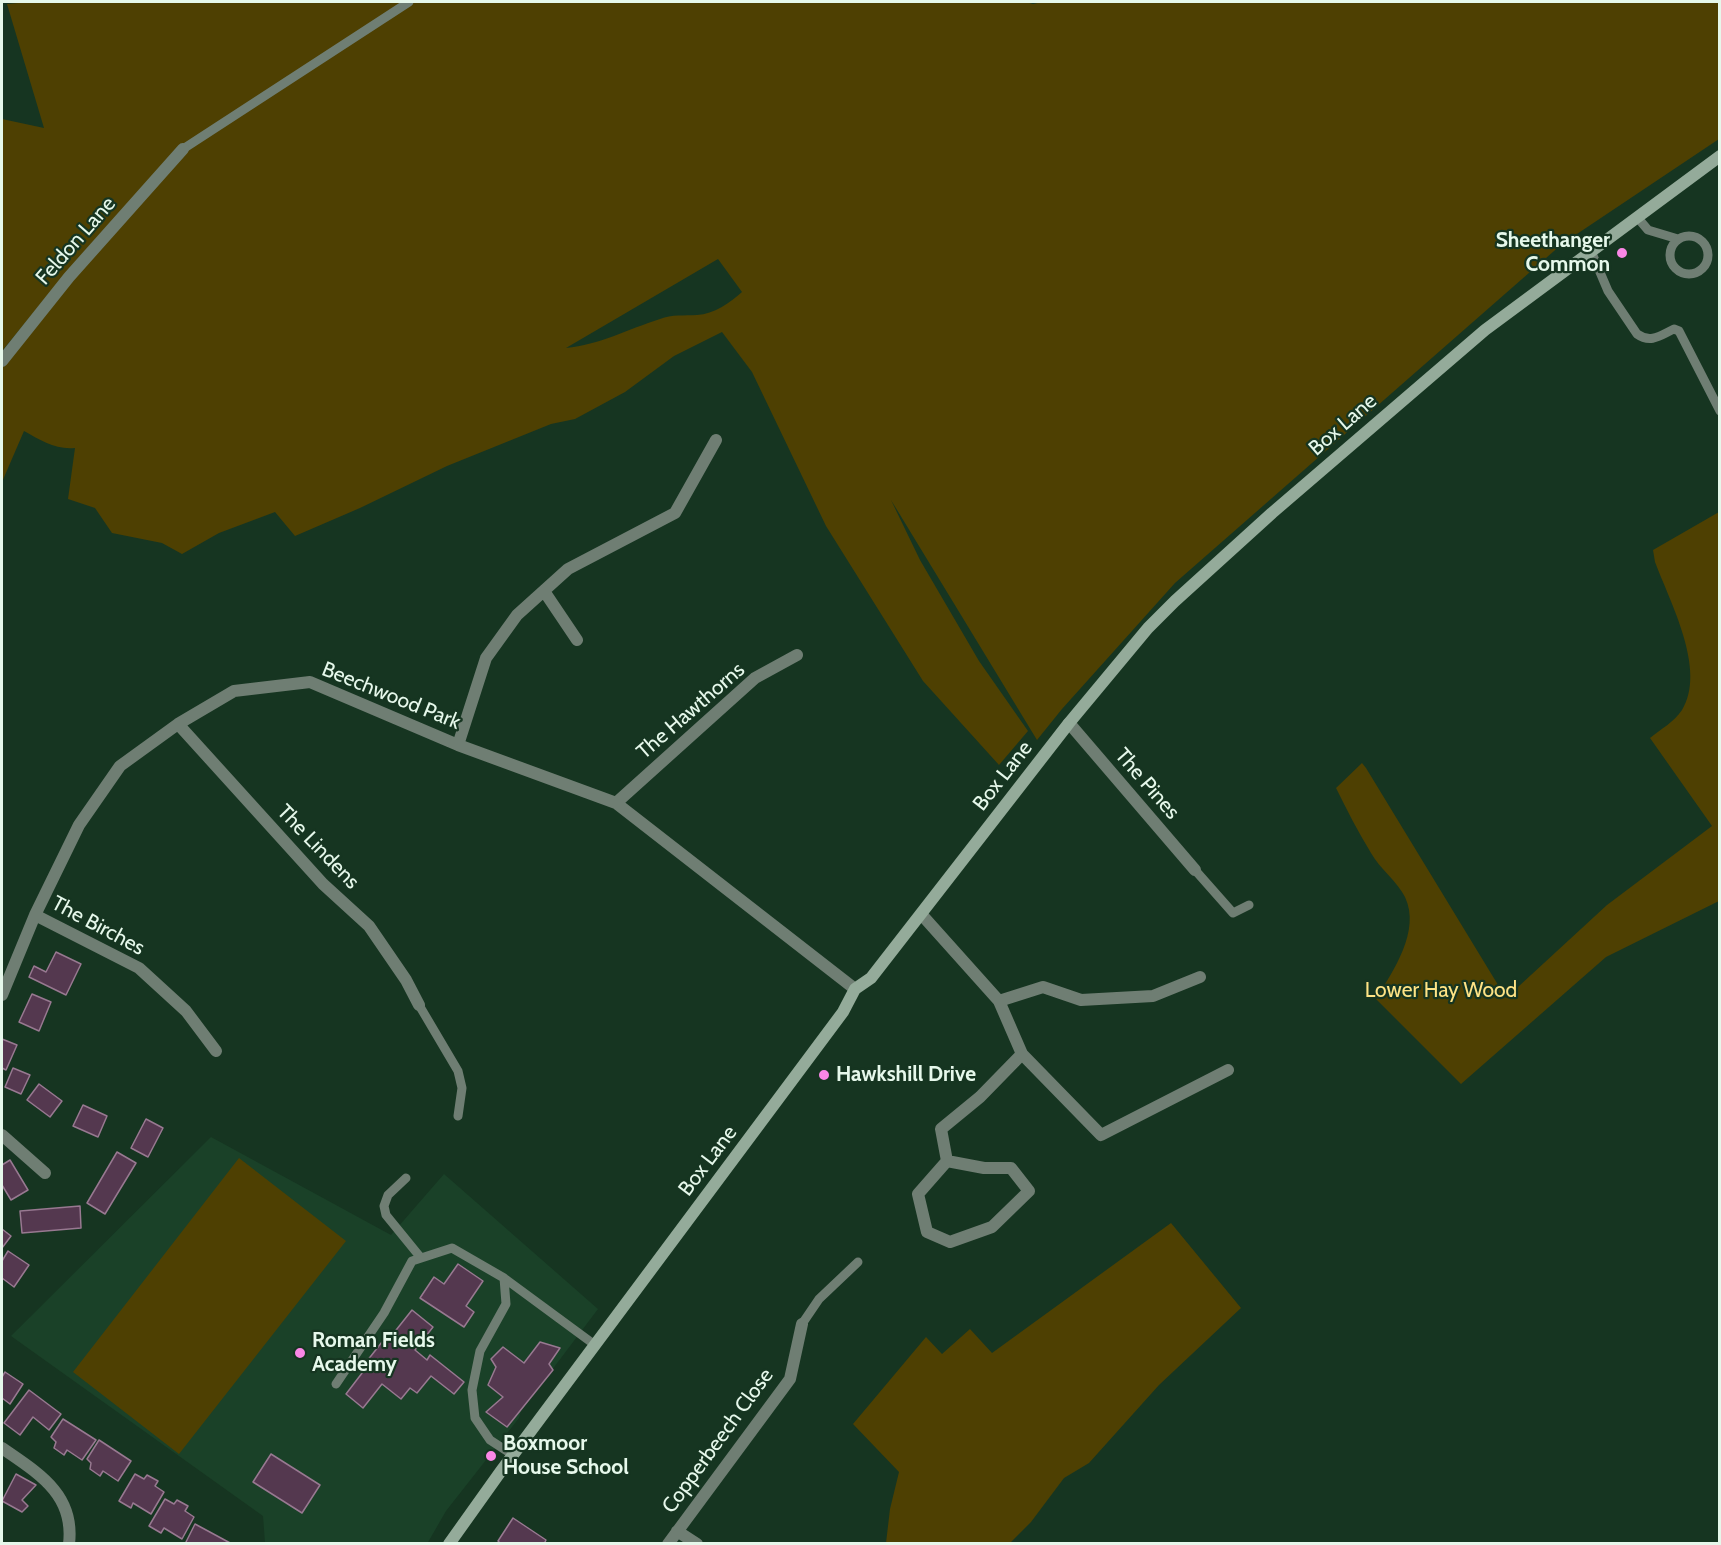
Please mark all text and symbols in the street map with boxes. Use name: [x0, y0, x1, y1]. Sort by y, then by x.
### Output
street label: Feldon Lane: [31, 192, 121, 290]
place label: Sheethanger Common: [1496, 228, 1610, 278]
marker: Sheethanger Common: [1615, 246, 1629, 260]
street label: Box Lane: [1304, 389, 1382, 461]
street label: Beechwood Park: [318, 657, 464, 735]
street label: The Hawthorns: [632, 657, 750, 765]
street label: Box Lane: [968, 736, 1038, 816]
street label: The Pines: [1109, 743, 1185, 825]
street label: The Lindens: [272, 800, 364, 894]
street label: The Birches: [47, 891, 149, 961]
park label: Lower Hay Wood: [1365, 978, 1517, 1004]
place label: Hawkshill Drive: [836, 1062, 976, 1088]
marker: Hawkshill Drive: [817, 1068, 831, 1082]
street label: Box Lane: [673, 1121, 743, 1201]
place label: Roman Fields Academy: [312, 1328, 435, 1378]
marker: Roman Fields Academy: [293, 1346, 307, 1360]
street label: Copperbeech Close: [657, 1364, 779, 1518]
place label: Boxmoor House School: [503, 1431, 629, 1481]
marker: Boxmoor House School: [484, 1449, 498, 1463]

